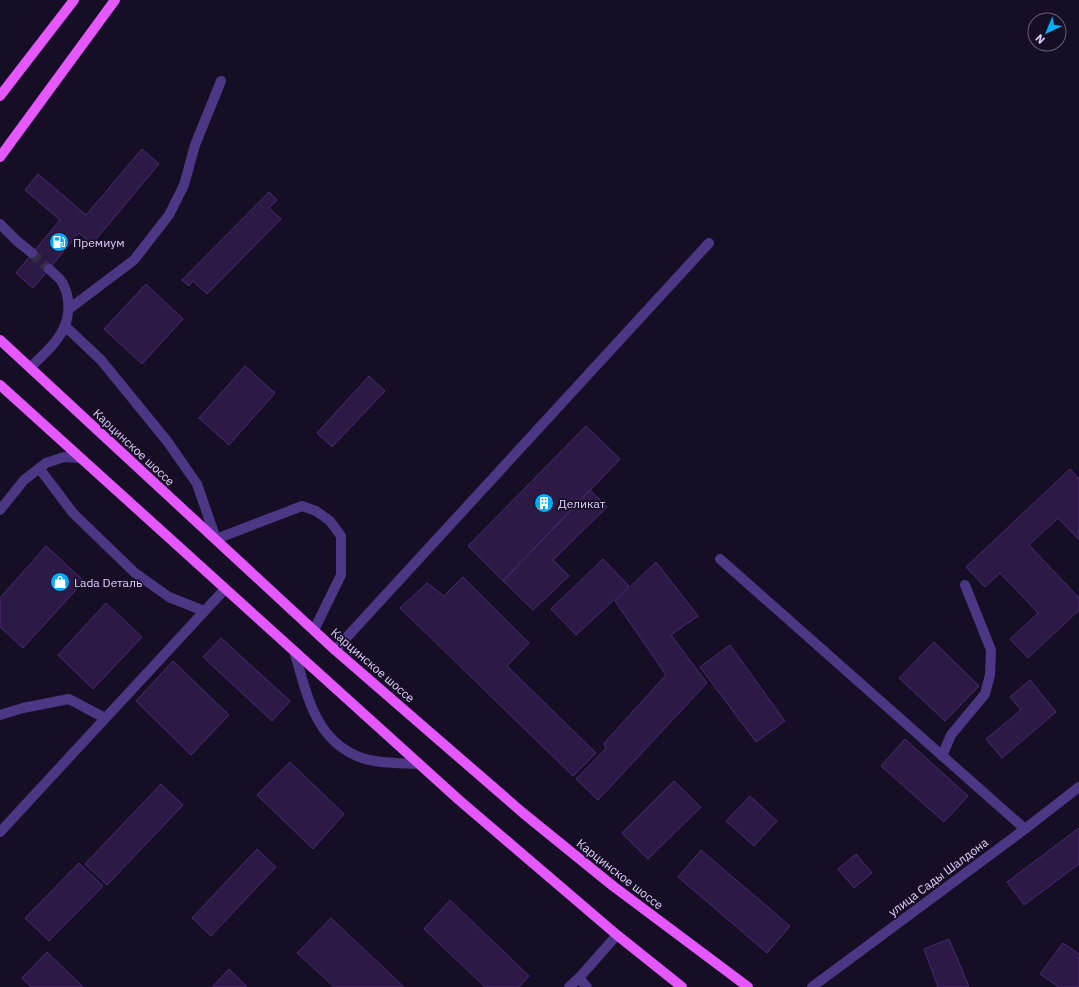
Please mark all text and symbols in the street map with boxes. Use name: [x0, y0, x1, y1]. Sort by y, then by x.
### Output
north arrow: [1027, 12, 1067, 52]
text: N: [1032, 31, 1048, 47]
fuel station icon: Премиум: [48, 231, 70, 253]
place label: Премиум: [73, 235, 125, 250]
street label: Карцинское шоссе: [90, 405, 178, 489]
building icon: Деликат: [533, 492, 555, 514]
place label: Деликат: [558, 496, 606, 511]
shop icon: Lada Dеталь: [49, 571, 71, 593]
place label: Lada Dеталь: [74, 575, 142, 590]
street label: Карцинское шоссе: [328, 625, 418, 706]
street label: улица Сады Шалдона: [885, 834, 991, 919]
street label: Карцинское шоссе: [574, 835, 667, 913]

